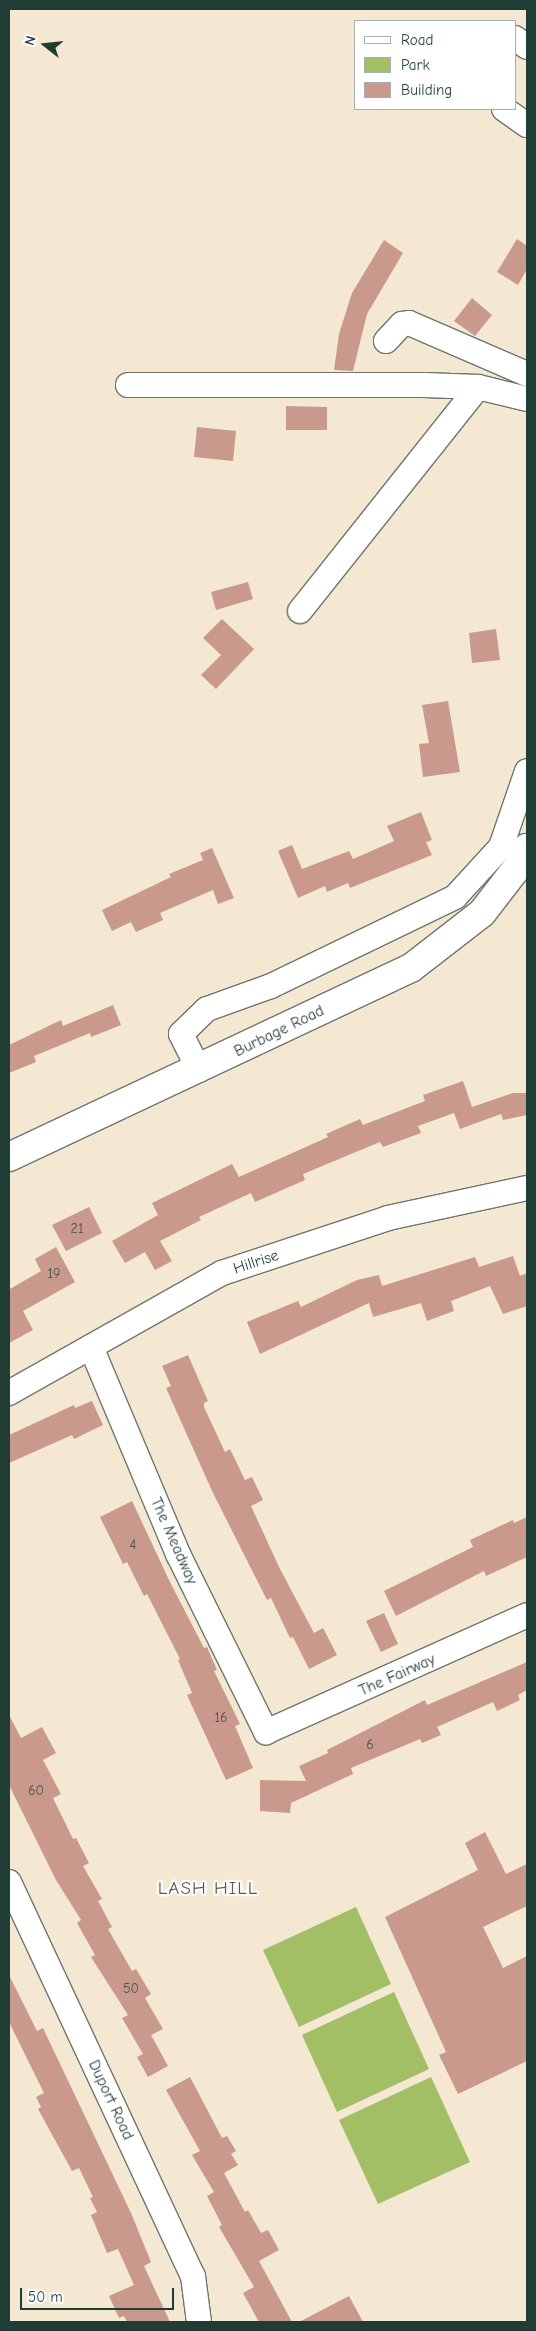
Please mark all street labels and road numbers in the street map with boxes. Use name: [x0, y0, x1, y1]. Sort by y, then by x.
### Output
street label: Burbage Road: [231, 1001, 327, 1061]
street label: Hillrise: [231, 1246, 281, 1278]
street label: The Meadway: [146, 1495, 202, 1587]
street label: The Fairway: [356, 1650, 438, 1700]
street label: Duport Road: [84, 2057, 138, 2143]

